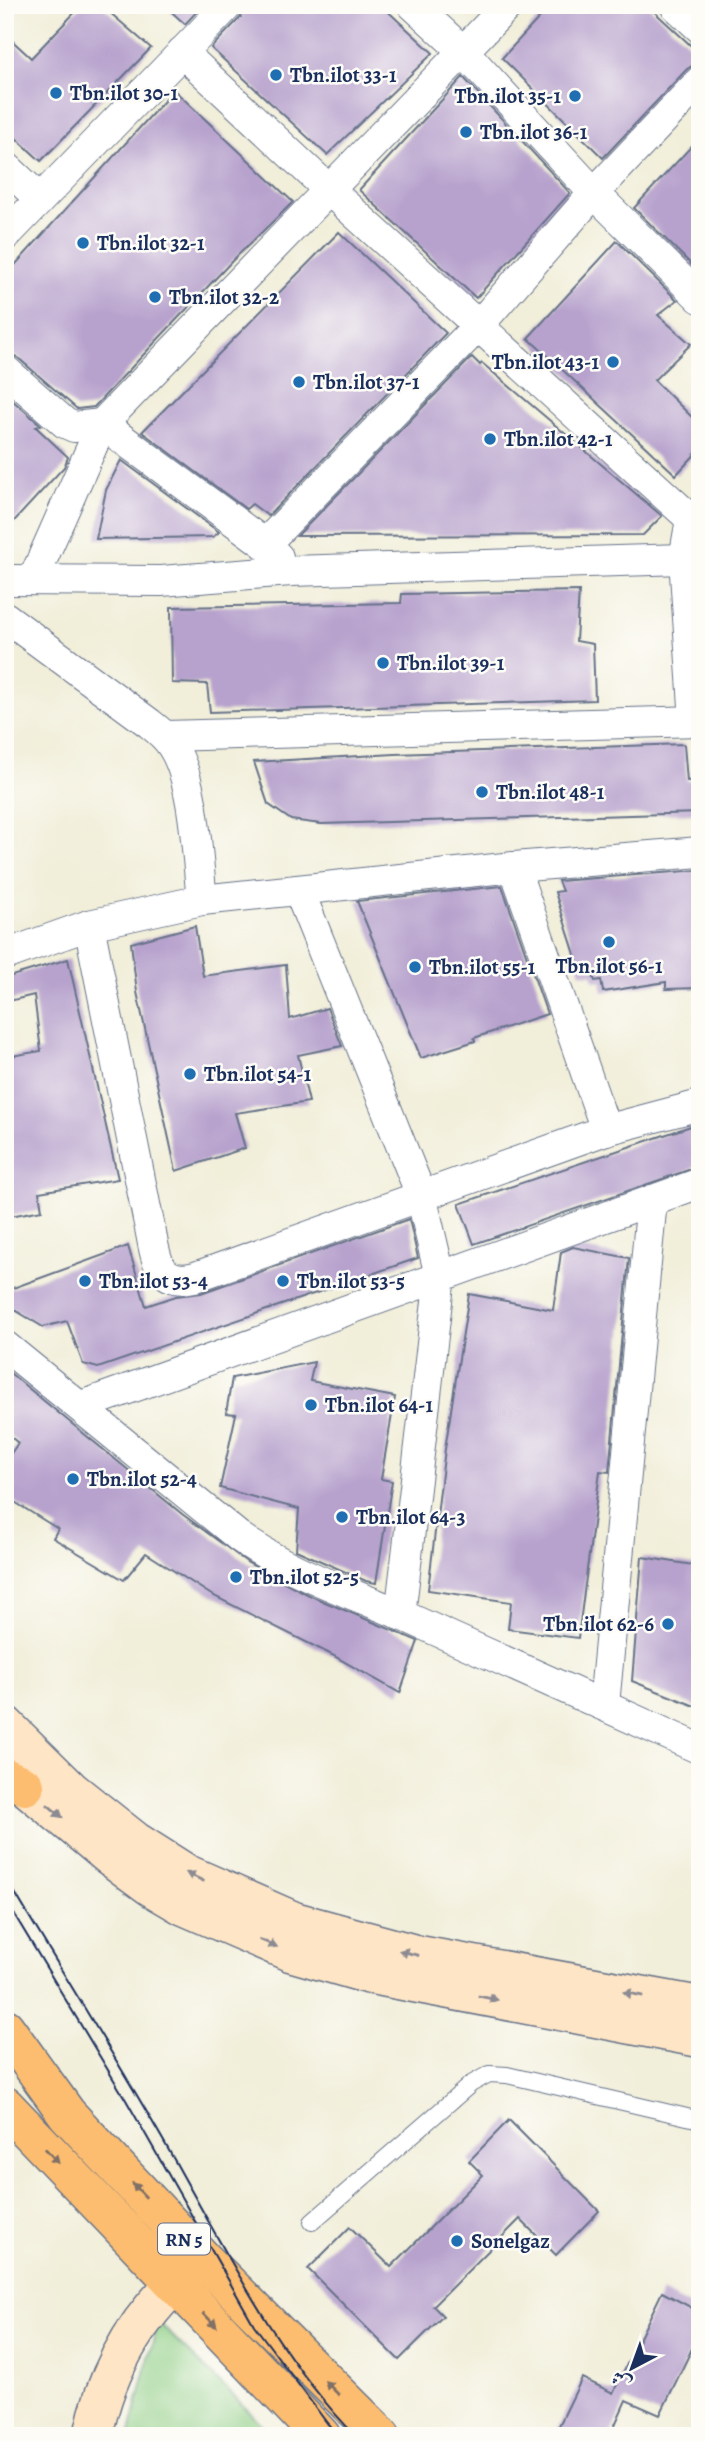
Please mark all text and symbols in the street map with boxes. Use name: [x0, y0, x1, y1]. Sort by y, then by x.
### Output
place label: Tbn.ilot 33-1: [290, 61, 397, 89]
marker: Tbn.ilot 33-1: [268, 67, 284, 83]
place label: Tbn.ilot 30-1: [70, 79, 178, 107]
place label: Tbn.ilot 35-1: [455, 82, 561, 110]
marker: Tbn.ilot 30-1: [48, 85, 64, 101]
marker: Tbn.ilot 35-1: [567, 88, 583, 104]
place label: Tbn.ilot 36-1: [480, 118, 588, 146]
marker: Tbn.ilot 36-1: [458, 124, 474, 140]
place label: Tbn.ilot 32-1: [97, 229, 205, 257]
marker: Tbn.ilot 32-1: [75, 235, 91, 251]
place label: Tbn.ilot 32-2: [169, 283, 279, 311]
marker: Tbn.ilot 32-2: [147, 289, 163, 305]
place label: Tbn.ilot 43-1: [492, 348, 599, 376]
marker: Tbn.ilot 43-1: [605, 354, 621, 370]
place label: Tbn.ilot 37-1: [313, 368, 420, 396]
marker: Tbn.ilot 37-1: [291, 374, 307, 390]
place label: Tbn.ilot 42-1: [504, 425, 613, 453]
marker: Tbn.ilot 42-1: [482, 431, 498, 447]
place label: Tbn.ilot 39-1: [397, 649, 505, 677]
marker: Tbn.ilot 39-1: [375, 655, 391, 671]
place label: Tbn.ilot 48-1: [496, 778, 605, 806]
marker: Tbn.ilot 48-1: [474, 784, 490, 800]
marker: Tbn.ilot 56-1: [601, 934, 617, 950]
place label: Tbn.ilot 56-1: [555, 952, 663, 980]
place label: Tbn.ilot 55-1: [429, 953, 536, 981]
marker: Tbn.ilot 55-1: [407, 959, 423, 975]
place label: Tbn.ilot 54-1: [204, 1060, 312, 1088]
marker: Tbn.ilot 54-1: [182, 1066, 198, 1082]
place label: Tbn.ilot 53-4: [99, 1267, 208, 1295]
place label: Tbn.ilot 53-5: [297, 1267, 405, 1295]
marker: Tbn.ilot 53-4: [77, 1273, 93, 1289]
marker: Tbn.ilot 53-5: [275, 1273, 291, 1289]
place label: Tbn.ilot 64-1: [325, 1391, 434, 1419]
marker: Tbn.ilot 64-1: [303, 1397, 319, 1413]
place label: Tbn.ilot 52-4: [87, 1465, 197, 1493]
marker: Tbn.ilot 52-4: [65, 1471, 81, 1487]
place label: Tbn.ilot 64-3: [356, 1503, 466, 1531]
marker: Tbn.ilot 64-3: [334, 1509, 350, 1525]
place label: Tbn.ilot 52-5: [250, 1563, 359, 1591]
marker: Tbn.ilot 52-5: [228, 1569, 244, 1585]
place label: Tbn.ilot 62-6: [543, 1610, 654, 1638]
marker: Tbn.ilot 62-6: [660, 1616, 676, 1632]
one-way arrow: [47, 1803, 64, 1818]
one-way arrow: [185, 1872, 205, 1883]
one-way arrow: [258, 1937, 279, 1948]
one-way arrow: [398, 1947, 420, 1958]
one-way arrow: [622, 1988, 644, 1999]
one-way arrow: [477, 1993, 499, 2004]
one-way arrow: [44, 2147, 60, 2165]
one-way arrow: [131, 2181, 147, 2199]
road number: RN 5: [158, 2224, 210, 2254]
place label: Sonelgaz: [471, 2227, 550, 2255]
marker: Sonelgaz: [449, 2233, 465, 2249]
one-way arrow: [201, 2311, 217, 2328]
north arrow: [596, 2332, 666, 2402]
text: ش: [606, 2364, 637, 2396]
one-way arrow: [324, 2379, 341, 2396]

